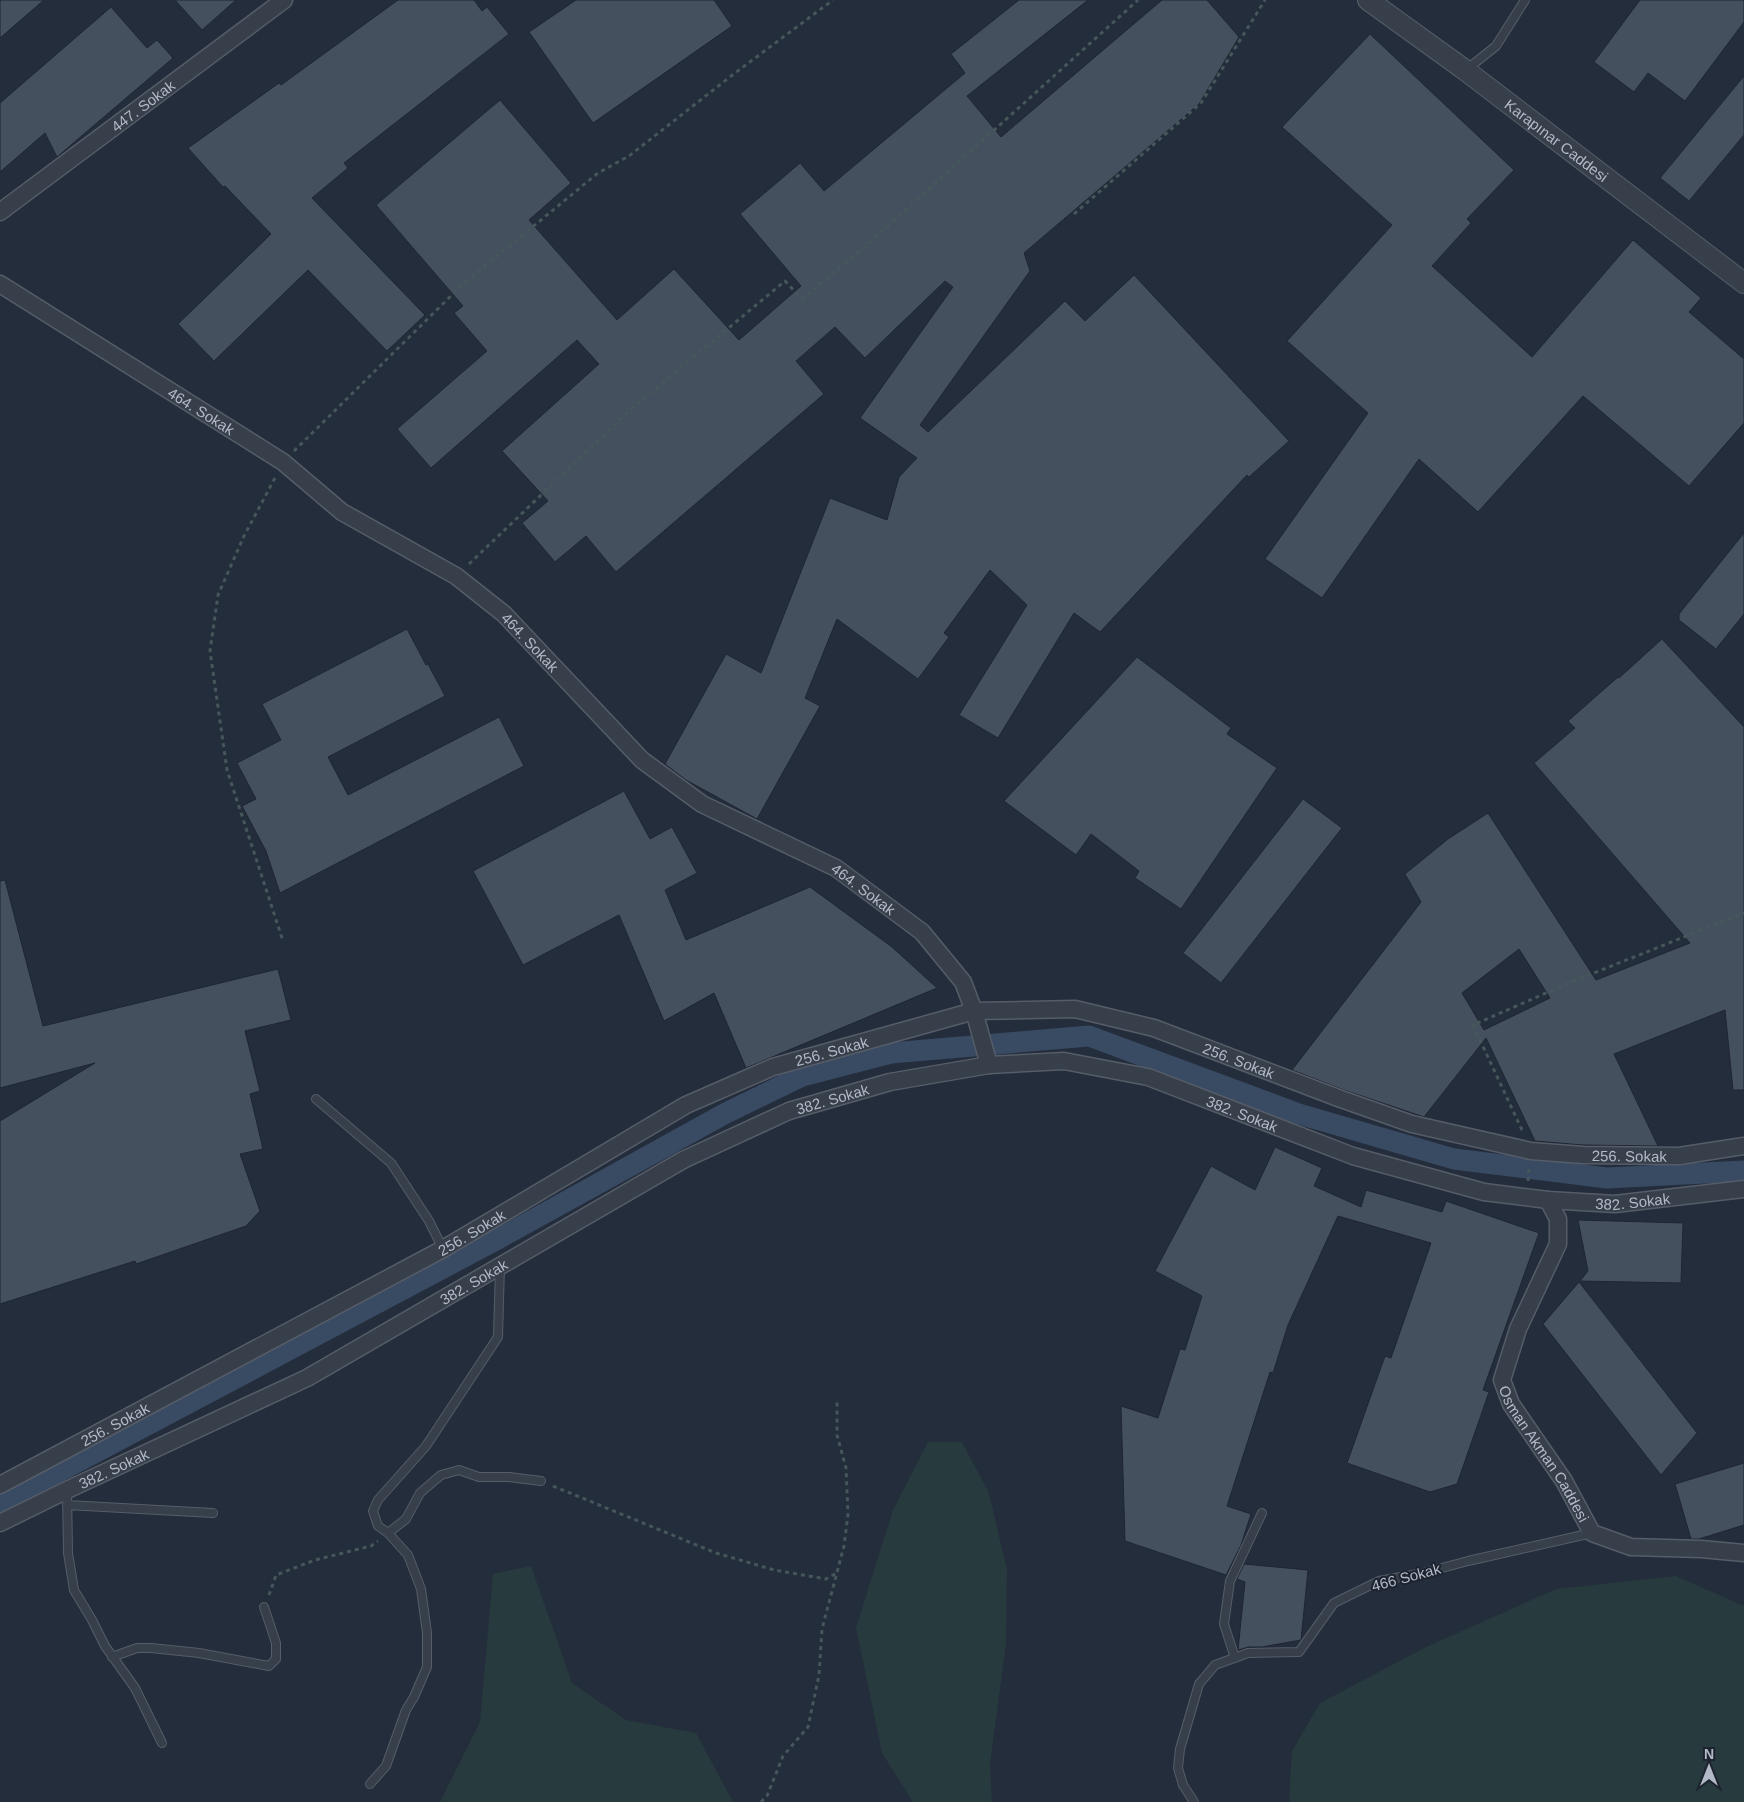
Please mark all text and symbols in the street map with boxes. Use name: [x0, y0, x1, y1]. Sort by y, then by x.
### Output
street label: 447. Sokak: [107, 76, 178, 135]
street label: Karapınar Caddesi: [1502, 95, 1612, 185]
street label: 464. Sokak: [165, 384, 238, 438]
street label: 464. Sokak: [498, 609, 563, 675]
street label: 464. Sokak: [829, 859, 899, 918]
street label: 256. Sokak: [793, 1032, 870, 1069]
street label: 256. Sokak: [1201, 1039, 1277, 1082]
street label: 382. Sokak: [794, 1080, 871, 1117]
street label: 382. Sokak: [1204, 1092, 1281, 1135]
street label: 256. Sokak: [1592, 1147, 1667, 1164]
street label: 382. Sokak: [1595, 1189, 1671, 1213]
street label: 256. Sokak: [435, 1205, 508, 1259]
street label: 382. Sokak: [437, 1255, 511, 1308]
street label: Osman Akman Caddesi: [1496, 1383, 1593, 1525]
street label: 256. Sokak: [78, 1398, 152, 1449]
street label: 382. Sokak: [76, 1445, 152, 1492]
street label: 466 Sokak: [1370, 1559, 1443, 1594]
north arrow: [1684, 1742, 1734, 1792]
text: N: [1704, 1746, 1714, 1762]

